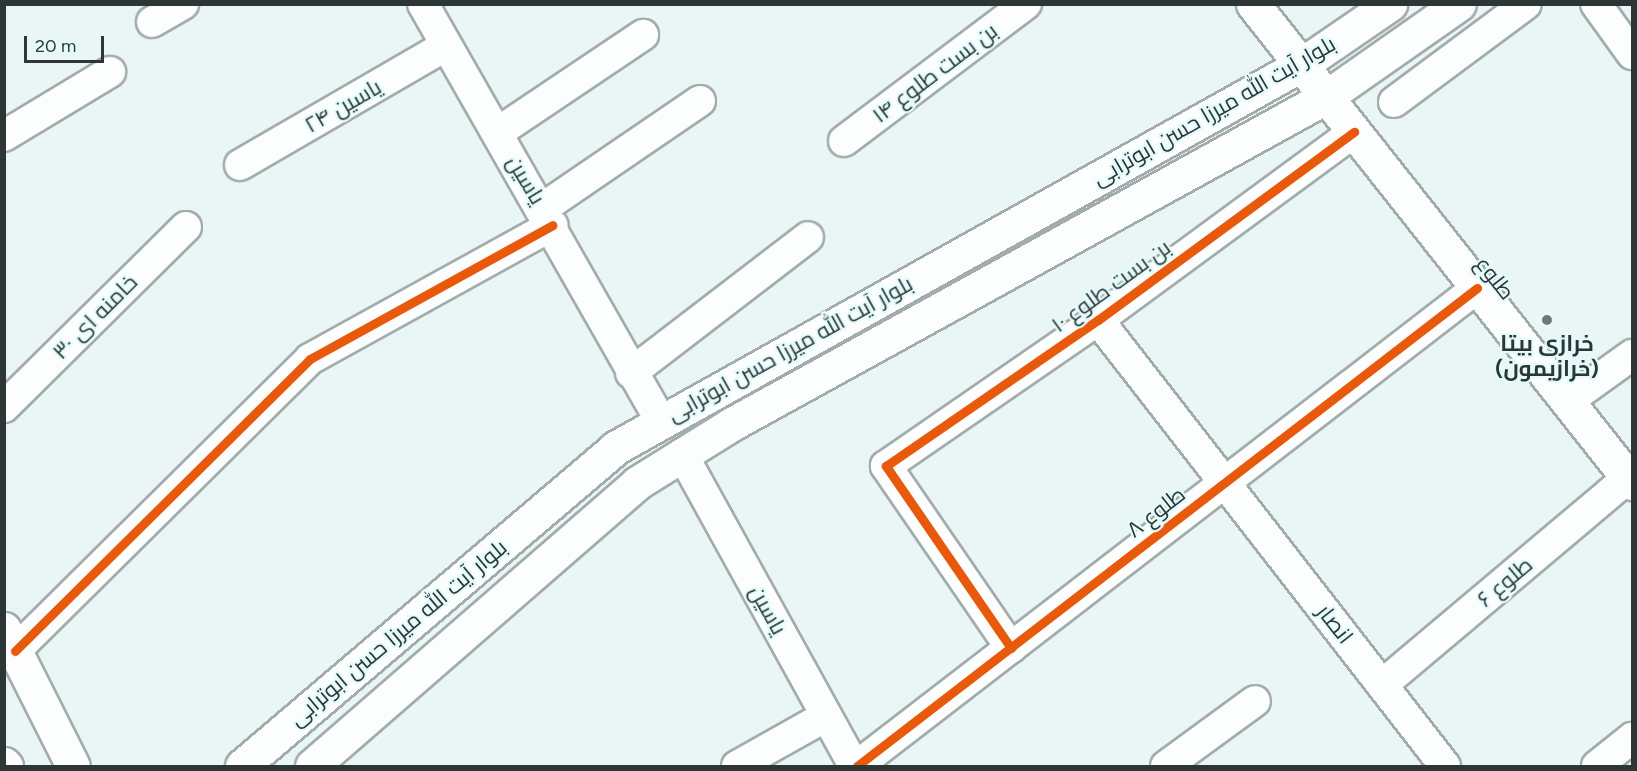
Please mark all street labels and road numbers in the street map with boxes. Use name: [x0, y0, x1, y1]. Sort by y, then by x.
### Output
street label: بن بست طلوع ۱۴: [867, 17, 1003, 129]
street label: بلوار آیت الله میرزا حسن ابوترابی: [1088, 30, 1340, 192]
street label: یاسین ۲۴: [300, 74, 386, 138]
street label: یاسین: [501, 151, 551, 209]
street label: بن بست طلوع ۱۰: [1046, 234, 1176, 338]
street label: طلوع: [1470, 251, 1520, 305]
street label: خامنه ای ۳۰: [47, 269, 143, 365]
street label: بلوار آیت الله میرزا حسن ابوترابی: [663, 270, 917, 428]
street label: طلوع ۸: [1121, 481, 1191, 543]
street label: بلوار آیت الله میرزا حسن ابوترابی: [284, 534, 512, 732]
street label: طلوع ۶: [1472, 551, 1538, 613]
street label: یاسین: [744, 581, 792, 639]
street label: انصار: [1311, 599, 1359, 649]

